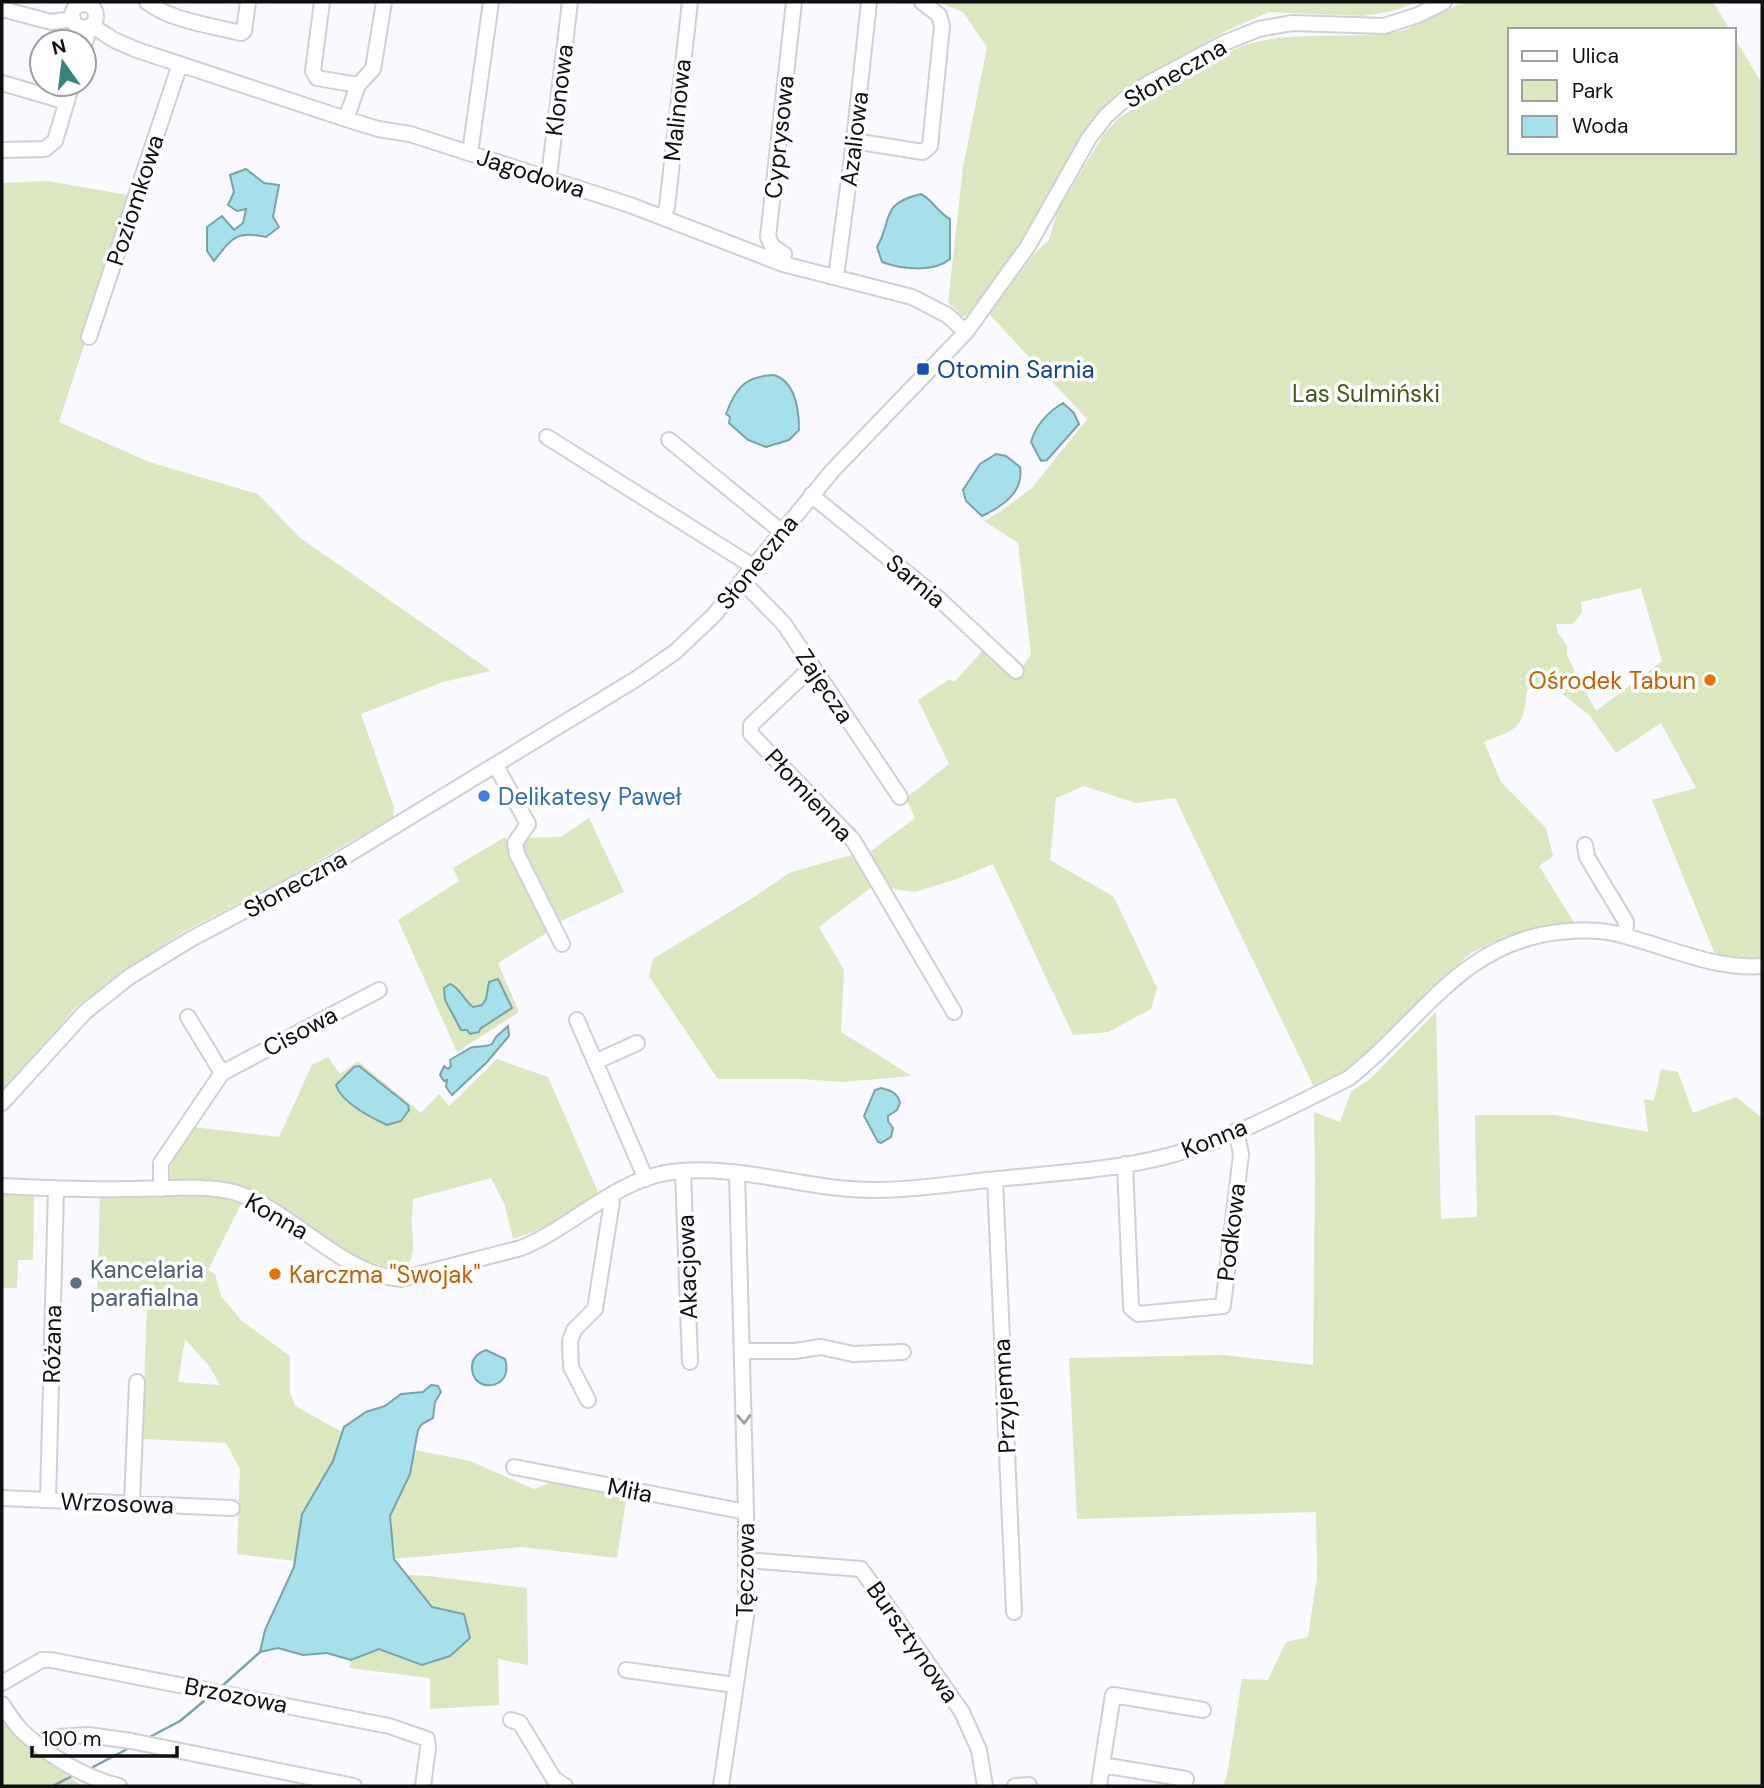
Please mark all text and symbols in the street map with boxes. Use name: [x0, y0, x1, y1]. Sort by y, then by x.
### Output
north arrow: [28, 28, 98, 98]
legend: [1508, 28, 1736, 154]
street label: Słoneczna: [1118, 31, 1232, 115]
text: N: [49, 33, 69, 61]
street label: Klonowa: [538, 42, 580, 138]
text: Ulica: [1572, 42, 1619, 70]
street label: Malinowa: [656, 57, 698, 163]
street label: Cyprysowa: [757, 74, 801, 200]
text: Park: [1572, 77, 1614, 105]
street label: Azaliowa: [833, 90, 875, 188]
text: Woda: [1572, 112, 1628, 140]
street label: Poziomkowa: [99, 131, 171, 269]
street label: Jagodowa: [473, 141, 589, 205]
place label: Otomin Sarnia: [937, 354, 1095, 385]
marker: Otomin Sarnia: [915, 361, 931, 377]
park label: Las Sulmiński: [1292, 378, 1440, 409]
street label: Słoneczna: [709, 508, 805, 616]
street label: Sarnia: [880, 547, 952, 615]
street label: Zajęcza: [789, 643, 861, 729]
place label: Ośrodek Tabun: [1528, 665, 1696, 696]
marker: Ośrodek Tabun: [1702, 672, 1718, 688]
street label: Płomienna: [758, 742, 860, 848]
place label: Delikatesy Paweł: [498, 781, 682, 812]
marker: Delikatesy Paweł: [476, 788, 492, 804]
street label: Słoneczna: [238, 843, 352, 925]
street label: Cisowa: [258, 999, 342, 1063]
street label: Konna: [1177, 1111, 1251, 1165]
street label: Podkowa: [1210, 1181, 1252, 1283]
street label: Konna: [240, 1186, 314, 1246]
street label: Akacjowa: [670, 1214, 704, 1320]
place label: Kancelaria parafialna: [90, 1254, 204, 1313]
place label: Karczma "Swojak": [289, 1259, 480, 1290]
marker: Karczma "Swojak": [267, 1266, 283, 1282]
marker: Kancelaria parafialna: [68, 1275, 84, 1291]
street label: Różana: [36, 1304, 68, 1384]
street label: Przyjemna: [986, 1338, 1022, 1454]
one-way arrow: [736, 1414, 751, 1425]
street label: Miła: [605, 1470, 655, 1510]
street label: Wrzosowa: [60, 1486, 174, 1520]
street label: Tęczowa: [729, 1523, 761, 1617]
street label: Bursztynowa: [860, 1575, 966, 1709]
street label: Brzozowa: [182, 1670, 290, 1720]
scale bar: [32, 1714, 177, 1758]
text: 100 m: [42, 1725, 102, 1753]

